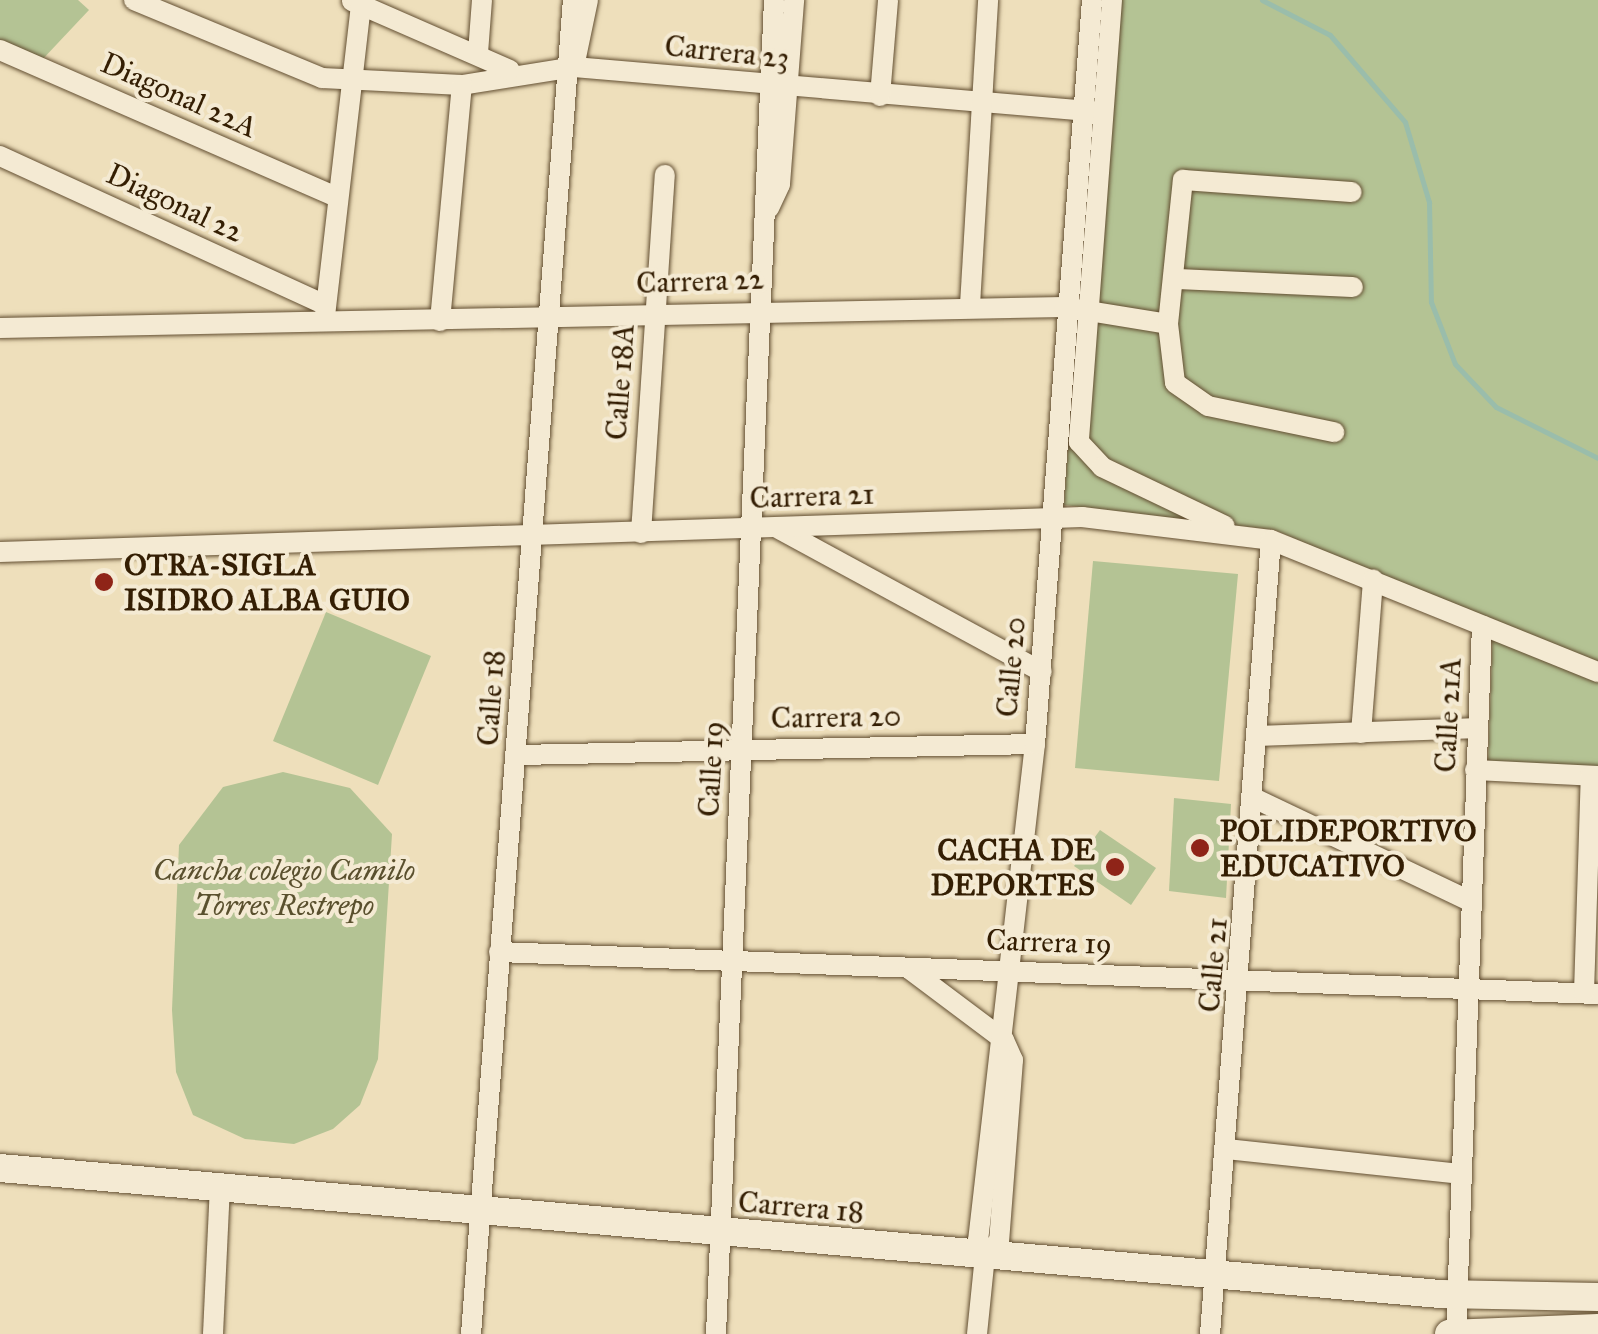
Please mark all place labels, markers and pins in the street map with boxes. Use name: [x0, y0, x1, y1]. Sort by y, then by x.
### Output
place label: OTRA-SIGLA ISIDRO ALBA GUIO: [124, 547, 410, 618]
marker: OTRA-SIGLA ISIDRO ALBA GUIO: [93, 571, 115, 593]
place label: POLIDEPORTIVO EDUCATIVO: [1220, 813, 1477, 884]
place label: CACHA DE DEPORTES: [931, 832, 1095, 902]
marker: POLIDEPORTIVO EDUCATIVO: [1189, 837, 1211, 859]
marker: CACHA DE DEPORTES: [1104, 856, 1126, 878]

